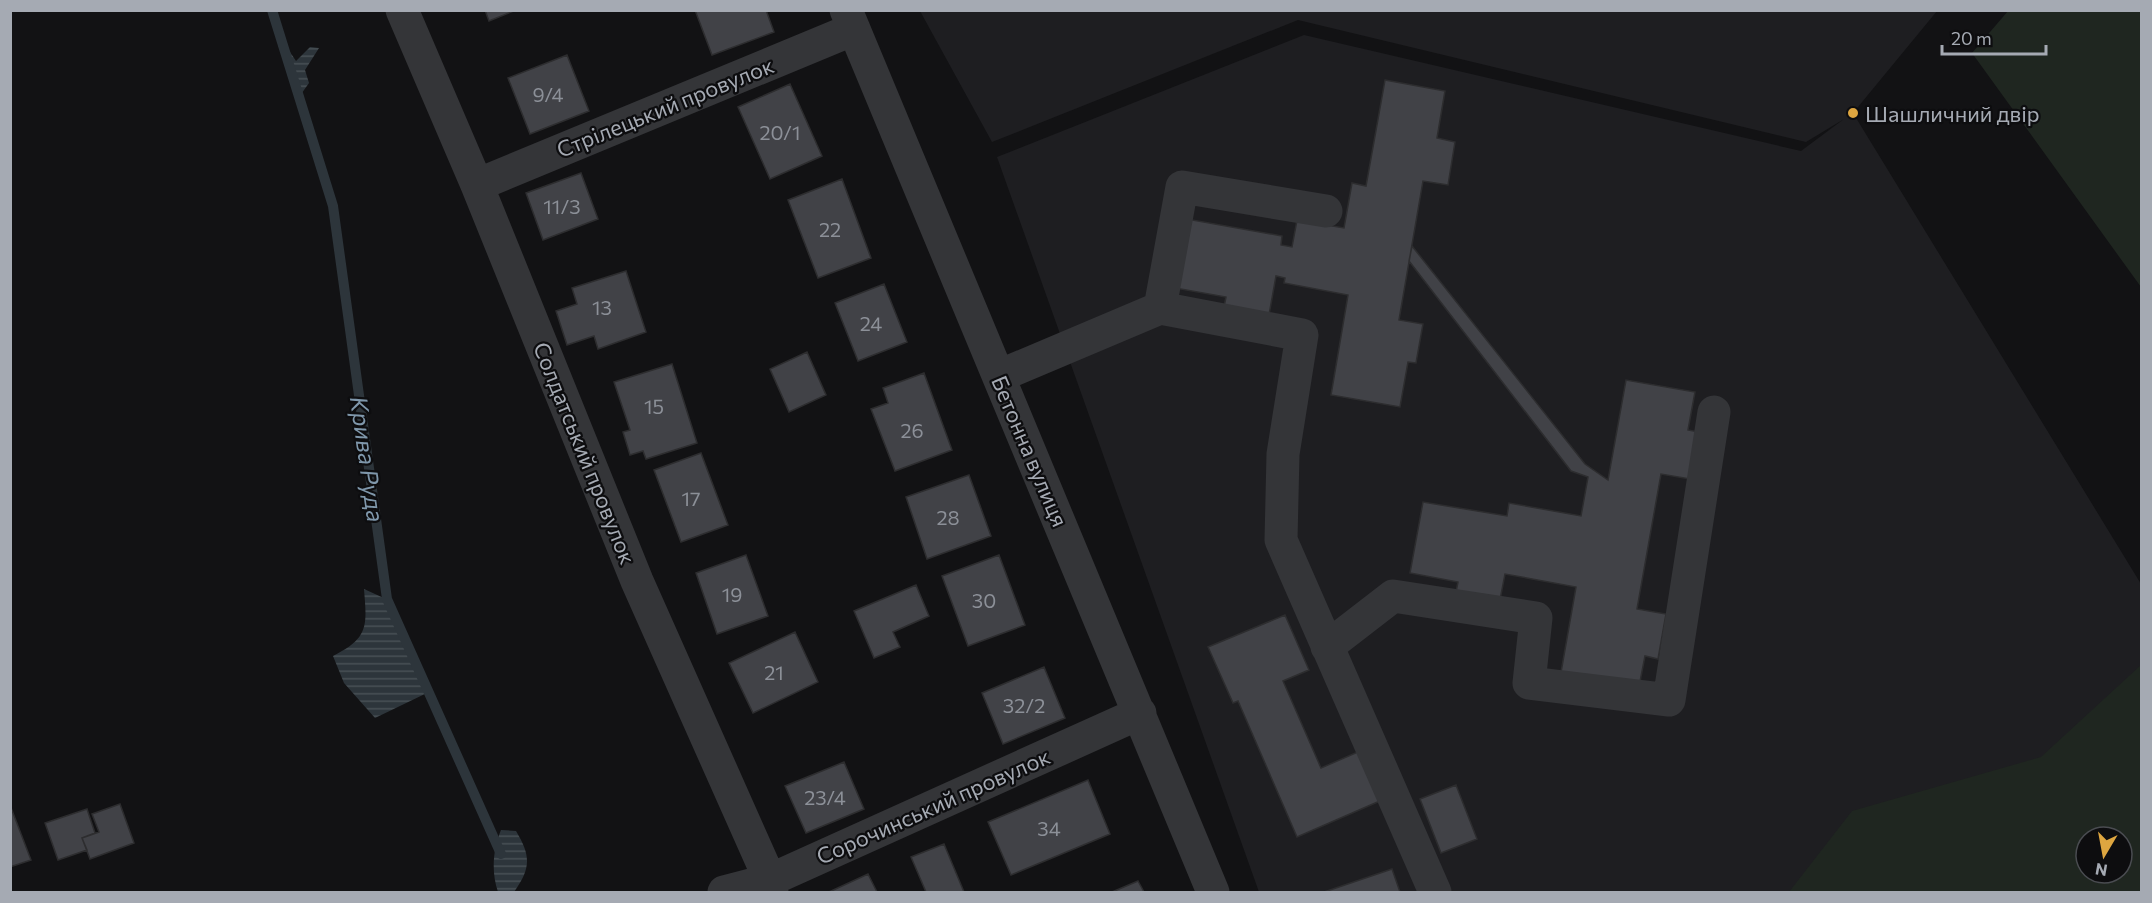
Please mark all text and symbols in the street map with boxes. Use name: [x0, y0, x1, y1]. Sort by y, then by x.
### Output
scale bar: [1942, 18, 2046, 56]
text: 20 m: [1951, 27, 1992, 49]
street label: Стрілецький провулок: [553, 51, 778, 163]
house number: 9/4: [532, 82, 564, 106]
place label: Шашличний двір: [1865, 100, 2040, 127]
marker: Шашличний двір: [1846, 106, 1860, 120]
house number: 20/1: [759, 120, 801, 144]
house number: 11/3: [543, 194, 581, 218]
house number: 22: [819, 217, 841, 241]
house number: 13: [592, 295, 612, 319]
house number: 24: [860, 311, 882, 335]
street label: Солдатський провулок: [528, 338, 642, 568]
street label: Бетонна вулиця: [986, 371, 1074, 531]
water label: Крива Руда: [345, 394, 391, 524]
house number: 15: [644, 394, 664, 418]
house number: 26: [900, 418, 924, 442]
house number: 17: [681, 486, 701, 510]
house number: 28: [936, 505, 960, 529]
house number: 19: [722, 582, 742, 606]
house number: 30: [972, 588, 996, 612]
house number: 21: [764, 660, 784, 684]
house number: 32/2: [1003, 693, 1045, 717]
street label: Сорочинський провулок: [812, 742, 1054, 870]
house number: 23/4: [804, 785, 846, 809]
house number: 34: [1037, 816, 1061, 840]
north arrow: [2074, 825, 2134, 885]
text: N: [2094, 860, 2109, 881]

